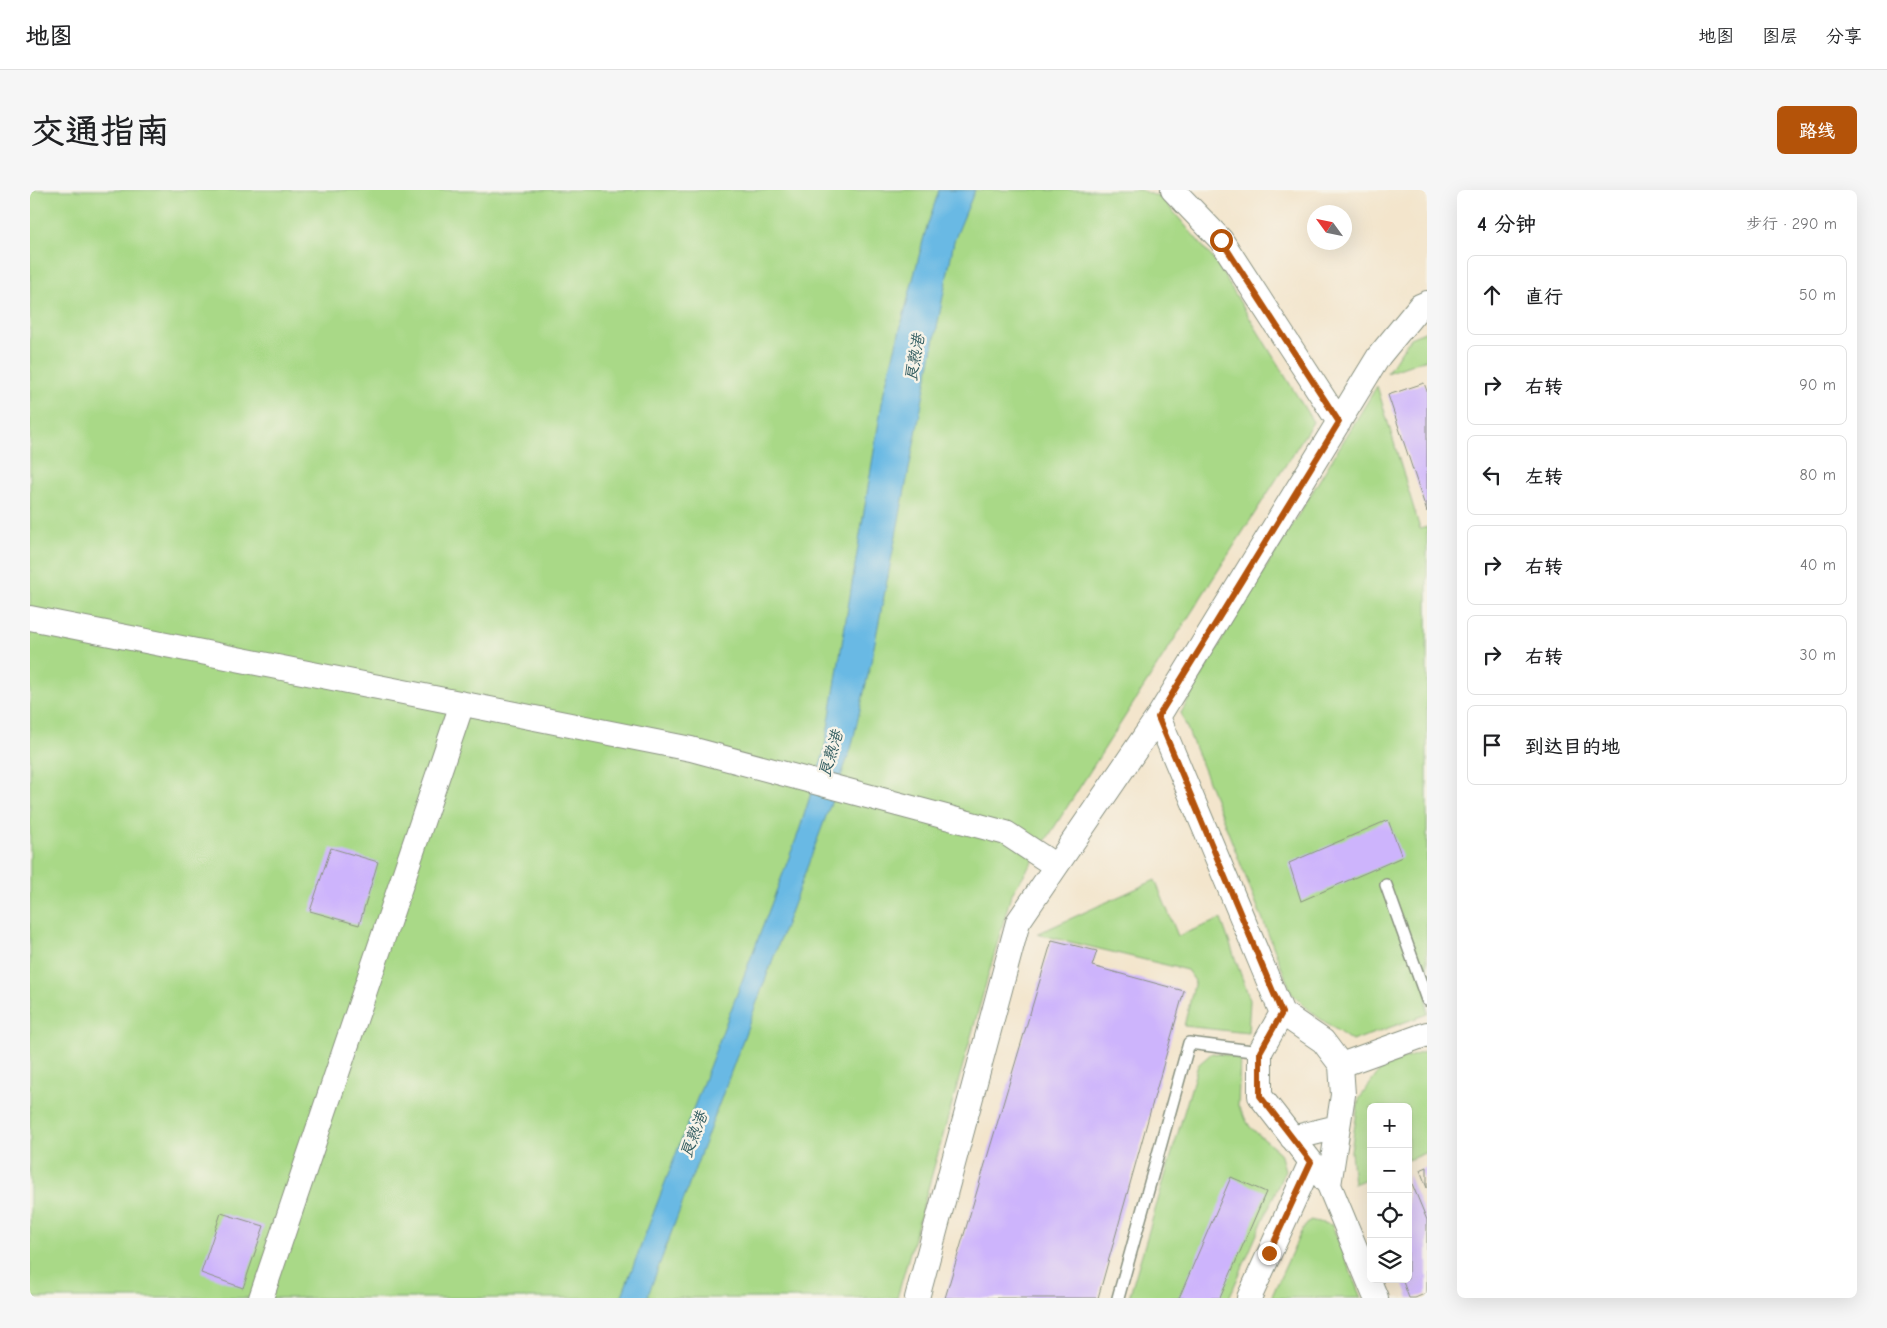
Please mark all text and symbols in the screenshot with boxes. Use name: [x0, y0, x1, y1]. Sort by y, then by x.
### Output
text: 地图: [25, 22, 73, 50]
text: 地图: [1698, 26, 1734, 47]
text: 图层: [1762, 26, 1798, 47]
text: 分享: [1826, 26, 1862, 47]
button: 路线: [1777, 106, 1857, 154]
text: 交通指南: [30, 111, 170, 152]
north arrow: [1307, 205, 1352, 250]
text: 4 分钟: [1477, 212, 1536, 236]
text: 步行 · 290 m: [1746, 215, 1837, 233]
route start: [1210, 229, 1233, 252]
icon: ahead: [1478, 281, 1506, 309]
text: 直行: [1525, 286, 1563, 308]
text: 50 m: [1799, 286, 1836, 304]
water label: 良熟港: [902, 331, 928, 383]
icon: right: [1478, 371, 1506, 399]
text: 右转: [1525, 376, 1563, 398]
text: 90 m: [1799, 376, 1836, 394]
icon: left: [1478, 461, 1506, 489]
text: 左转: [1525, 466, 1563, 488]
text: 80 m: [1799, 466, 1836, 484]
icon: right: [1478, 551, 1506, 579]
text: 右转: [1525, 556, 1563, 578]
text: 40 m: [1800, 556, 1836, 574]
icon: right: [1478, 641, 1506, 669]
text: 右转: [1525, 646, 1563, 668]
text: 30 m: [1800, 646, 1836, 664]
water label: 良熟港: [815, 727, 847, 780]
icon: arrive: [1478, 731, 1506, 759]
text: 到达目的地: [1525, 736, 1620, 758]
map controls: [1367, 1103, 1412, 1283]
button: +: [1367, 1103, 1412, 1148]
water label: 良熟港: [677, 1108, 712, 1161]
button: −: [1367, 1148, 1412, 1193]
button: locate: [1367, 1193, 1412, 1238]
button: layers: [1367, 1238, 1412, 1283]
route end: [1258, 1242, 1281, 1265]

